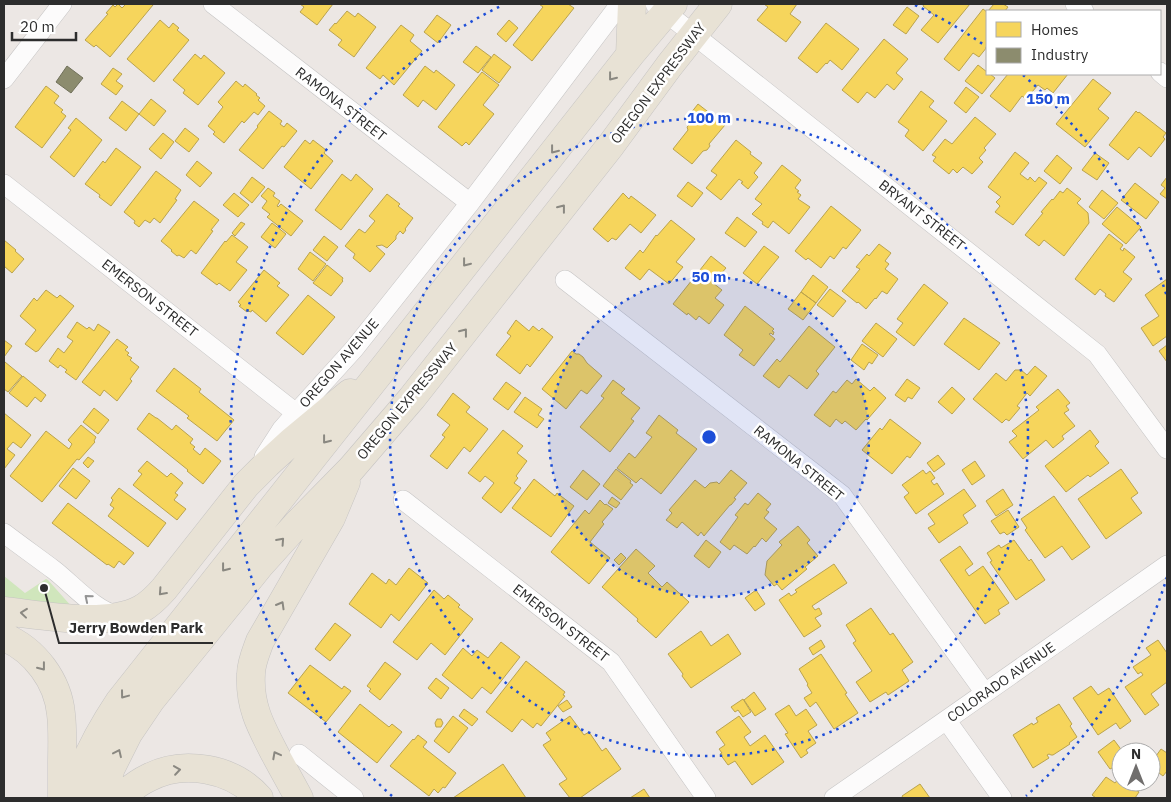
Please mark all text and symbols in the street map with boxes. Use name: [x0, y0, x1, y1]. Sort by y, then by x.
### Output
scale bar: [12, 10, 76, 42]
legend: [986, 10, 1161, 75]
text: 20 m: [20, 17, 55, 36]
street label: OREGON EXPRESSWAY: [606, 18, 710, 147]
text: Homes: [1031, 20, 1079, 39]
text: Industry: [1031, 45, 1089, 64]
street label: RAMONA STREET: [292, 63, 390, 145]
one-way arrow: [609, 71, 617, 80]
text: 150 m: [1026, 89, 1070, 108]
text: 100 m: [687, 108, 731, 127]
one-way arrow: [552, 144, 560, 153]
street label: BRYANT STREET: [875, 176, 969, 254]
one-way arrow: [556, 205, 564, 214]
street label: EMERSON STREET: [98, 255, 202, 341]
one-way arrow: [463, 257, 472, 267]
text: 50 m: [692, 267, 726, 286]
street label: OREGON AVENUE: [295, 315, 383, 411]
one-way arrow: [459, 329, 467, 338]
street label: OREGON EXPRESSWAY: [353, 338, 462, 463]
street label: RAMONA STREET: [750, 421, 848, 505]
centre of rings: [700, 428, 718, 446]
one-way arrow: [323, 435, 332, 444]
one-way arrow: [275, 538, 284, 547]
one-way arrow: [222, 562, 230, 571]
street label: EMERSON STREET: [509, 580, 613, 666]
one-way arrow: [158, 586, 167, 595]
one-way arrow: [84, 595, 93, 604]
one-way arrow: [275, 602, 285, 611]
one-way arrow: [20, 608, 28, 619]
callout: Jerry Bowden Park: [59, 613, 213, 643]
text: Jerry Bowden Park: [69, 618, 203, 637]
street label: COLORADO AVENUE: [943, 638, 1059, 726]
one-way arrow: [36, 661, 44, 670]
one-way arrow: [121, 689, 130, 699]
north arrow: [1111, 742, 1161, 792]
text: N: [1131, 745, 1141, 763]
one-way arrow: [112, 749, 123, 758]
one-way arrow: [272, 752, 282, 761]
one-way arrow: [173, 765, 182, 775]

